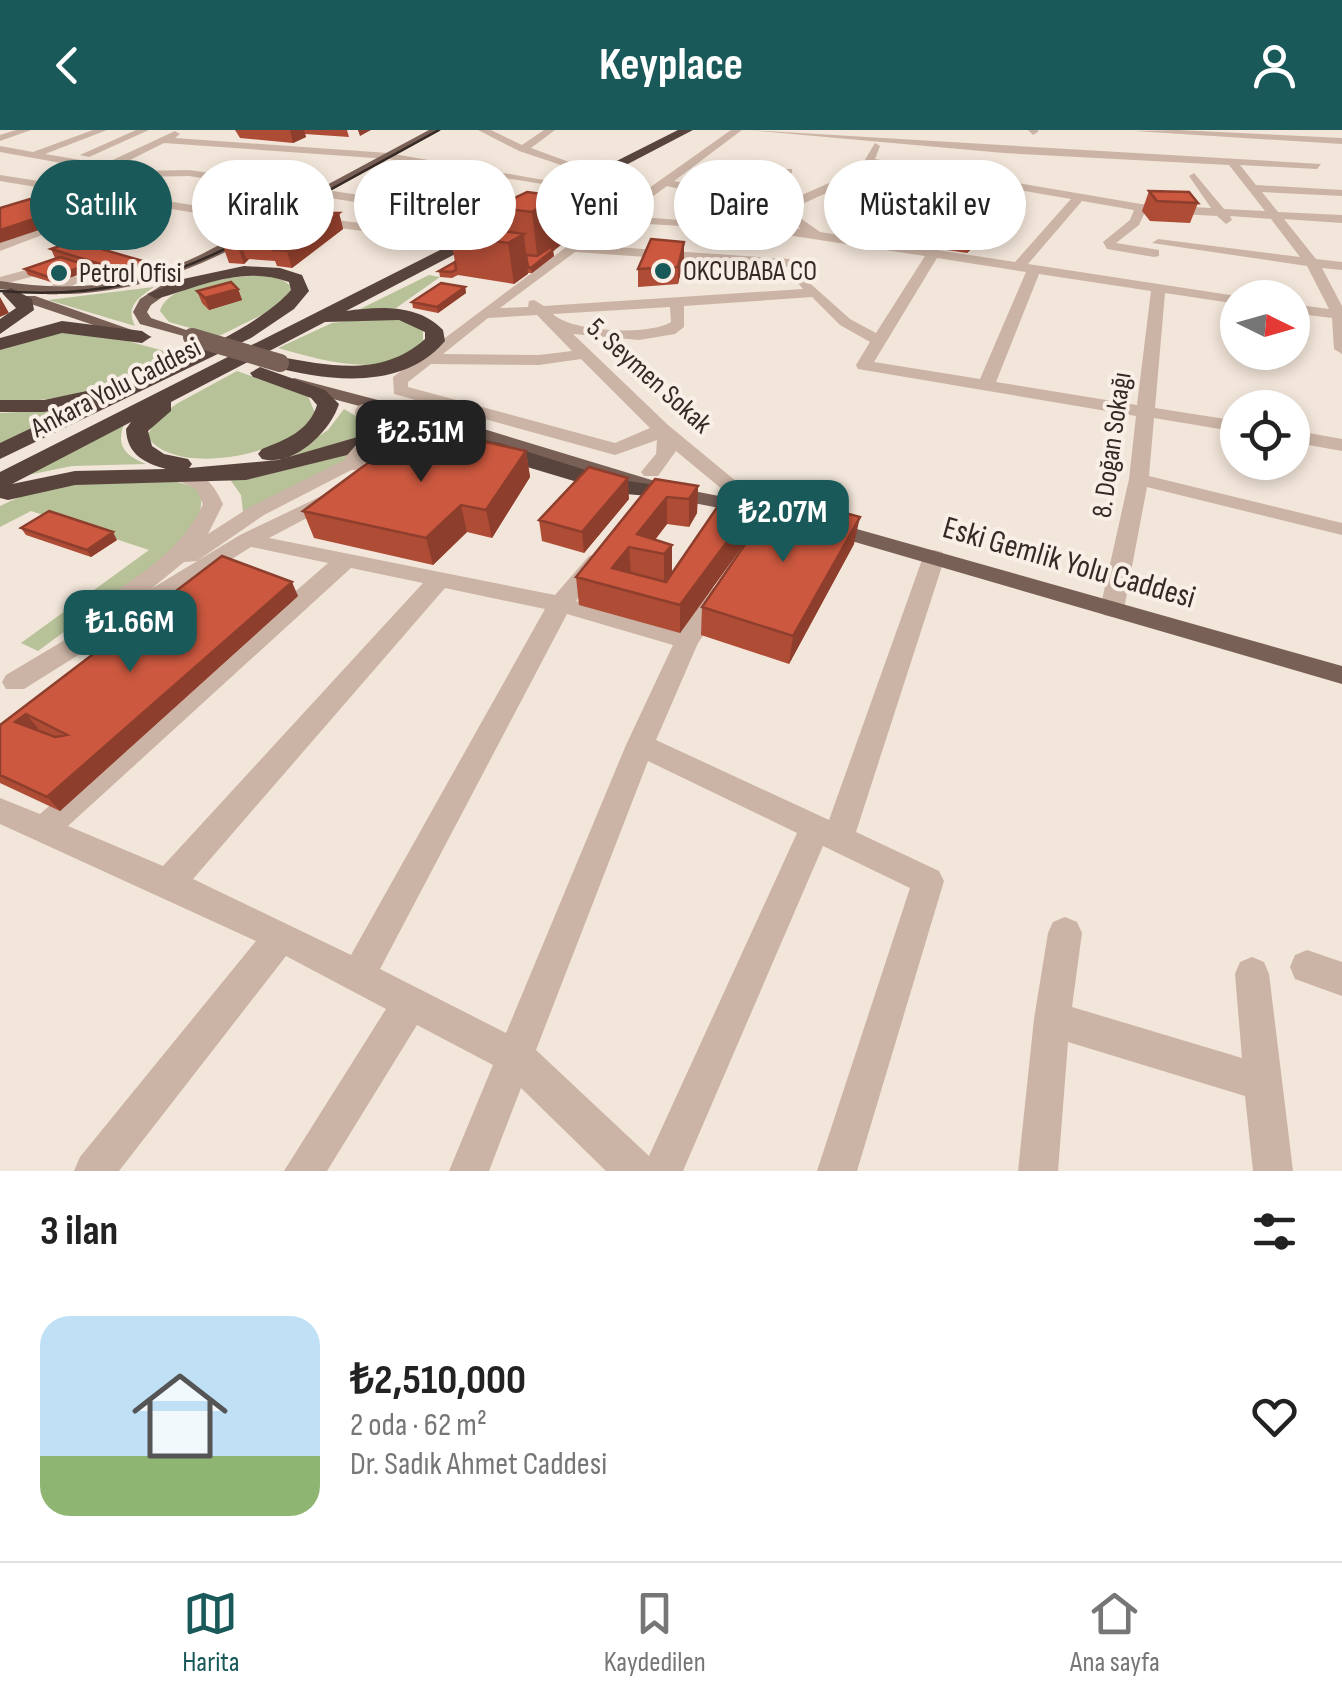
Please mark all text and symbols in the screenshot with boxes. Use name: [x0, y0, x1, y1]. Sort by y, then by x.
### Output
icon: back: [40, 38, 95, 93]
text: Keyplace: [599, 38, 743, 93]
icon: person: [1247, 38, 1302, 93]
chip: Satılık: [30, 160, 172, 250]
chip: Kiralık: [192, 160, 334, 250]
chip: Filtreler: [354, 160, 516, 250]
chip: Yeni: [536, 160, 654, 250]
chip: Daire: [674, 160, 804, 250]
chip: Müstakil ev: [824, 160, 1026, 250]
place label: OKCUBABA CO: [683, 255, 817, 288]
place label: Petrol Ofisi: [79, 257, 182, 290]
marker: OKCUBABA CO: [652, 260, 674, 282]
marker: Petrol Ofisi: [48, 262, 70, 284]
north arrow: [1220, 280, 1310, 370]
map controls: [1220, 280, 1310, 480]
street label: 5. Seymen Sokak: [580, 311, 718, 441]
street label: Ankara Yolu Caddesi: [25, 331, 206, 445]
street label: 8. Doğan Sokağı: [1085, 370, 1139, 520]
button: locate: [1220, 390, 1310, 480]
pin: ₺2.51M: [340, 400, 502, 485]
text: ₺2.51M: [378, 413, 464, 452]
pin: ₺2.07M: [702, 480, 864, 565]
text: ₺2.07M: [739, 493, 827, 532]
street label: Eski Gemlik Yolu Caddesi: [938, 508, 1200, 618]
pin: ₺1.66M: [49, 590, 211, 675]
text: ₺1.66M: [86, 603, 174, 642]
icon: filters: [1247, 1204, 1302, 1259]
text: 3 ilan: [40, 1206, 118, 1257]
text: ₺2,510,000: [350, 1355, 526, 1406]
icon: home: [120, 1356, 240, 1476]
icon: heart: [1247, 1389, 1302, 1444]
text: 2 oda · 62 m²: [350, 1406, 487, 1445]
text: Dr. Sadık Ahmet Caddesi: [350, 1445, 607, 1484]
tab: Harita: [182, 1586, 240, 1679]
tab: Kaydedilen: [604, 1586, 706, 1679]
tab: Ana sayfa: [1070, 1586, 1160, 1679]

